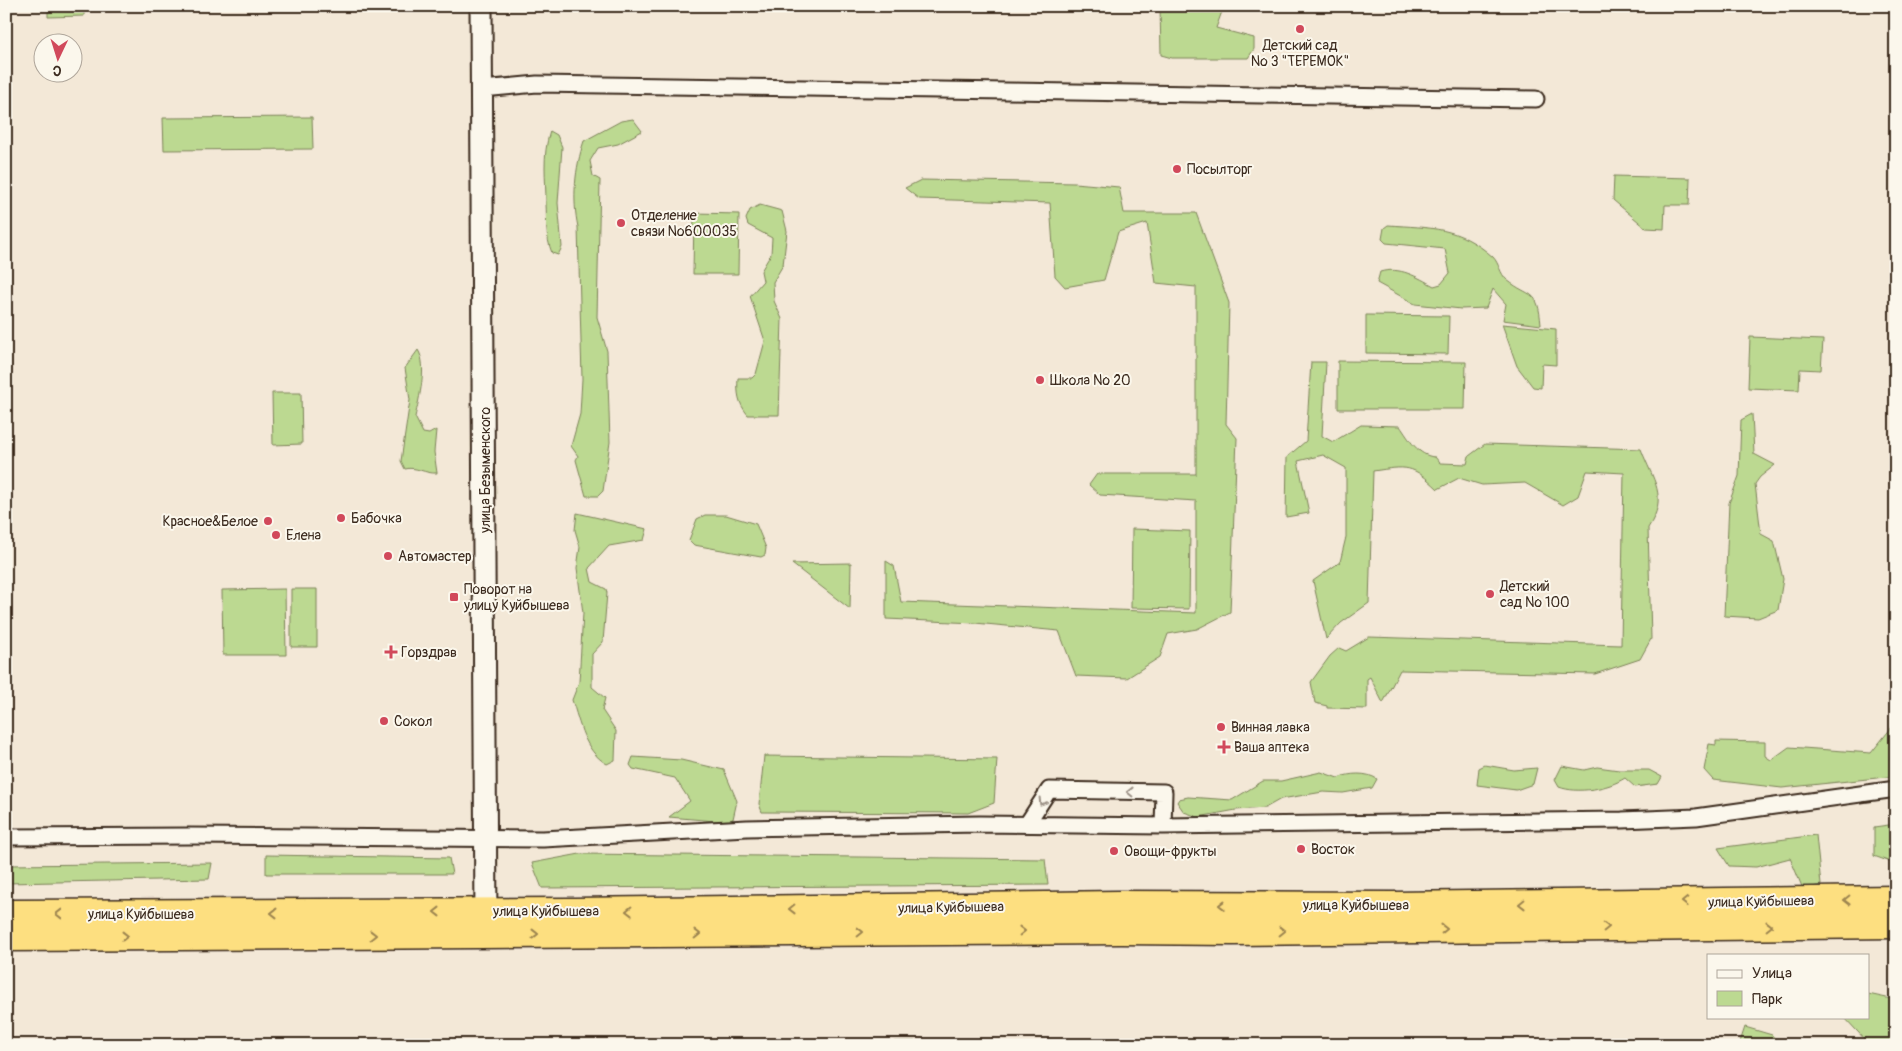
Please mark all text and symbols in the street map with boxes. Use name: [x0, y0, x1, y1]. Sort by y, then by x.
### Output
marker: Детский сад № 3 "ТЕРЕМОК": [1294, 23, 1306, 35]
north arrow: [32, 32, 82, 82]
place label: Детский сад № 3 "ТЕРЕМОК": [1251, 37, 1349, 70]
text: С: [52, 62, 62, 79]
place label: Посылторг: [1187, 161, 1253, 178]
marker: Посылторг: [1171, 163, 1183, 175]
place label: Отделение связи №600035: [631, 207, 737, 240]
marker: Отделение связи №600035: [615, 217, 627, 229]
place label: Школа № 20: [1050, 372, 1131, 389]
marker: Школа № 20: [1034, 374, 1046, 386]
street label: улица Безыменского: [477, 406, 494, 534]
place label: Бабочка: [351, 510, 402, 527]
marker: Бабочка: [335, 512, 347, 524]
place label: Красное&Белое: [162, 513, 258, 530]
marker: Красное&Белое: [262, 515, 274, 527]
place label: Елена: [286, 527, 321, 544]
marker: Елена: [270, 529, 282, 541]
place label: Автомастер: [398, 548, 472, 565]
marker: Автомастер: [382, 550, 394, 562]
place label: Детский сад № 100: [1499, 578, 1570, 611]
place label: Поворот на улицу Куйбышева: [463, 581, 569, 614]
marker: Детский сад № 100: [1484, 588, 1496, 600]
marker: Поворот на улицу Куйбышева: [448, 591, 460, 603]
place label: Горздрав: [401, 644, 457, 661]
marker: Горздрав: [385, 646, 397, 658]
place label: Сокол: [394, 713, 432, 730]
marker: Сокол: [378, 715, 390, 727]
place label: Винная лавка: [1231, 719, 1310, 736]
marker: Винная лавка: [1215, 721, 1227, 733]
place label: Ваша аптека: [1234, 739, 1309, 756]
marker: Ваша аптека: [1218, 741, 1230, 753]
one-way arrow: [1126, 786, 1134, 797]
one-way arrow: [1038, 796, 1048, 805]
place label: Восток: [1311, 841, 1355, 858]
place label: Овощи-фрукты: [1124, 843, 1217, 860]
marker: Восток: [1295, 843, 1307, 855]
marker: Овощи-фрукты: [1108, 845, 1120, 857]
street label: улица Куйбышева: [1707, 892, 1814, 911]
one-way arrow: [1843, 895, 1850, 905]
street label: улица Куйбышева: [1302, 897, 1409, 914]
one-way arrow: [1680, 897, 1688, 907]
street label: улица Куйбышева: [897, 898, 1004, 917]
one-way arrow: [1518, 899, 1526, 909]
one-way arrow: [1218, 900, 1226, 910]
street label: улица Куйбышева: [492, 903, 599, 920]
one-way arrow: [787, 903, 795, 914]
street label: улица Куйбышева: [87, 906, 194, 923]
one-way arrow: [625, 906, 632, 916]
one-way arrow: [433, 907, 440, 917]
one-way arrow: [270, 908, 278, 918]
one-way arrow: [55, 909, 63, 919]
one-way arrow: [1766, 921, 1773, 931]
one-way arrow: [1603, 922, 1611, 933]
one-way arrow: [1440, 924, 1448, 934]
one-way arrow: [1018, 926, 1026, 936]
one-way arrow: [1278, 926, 1286, 936]
one-way arrow: [856, 927, 864, 938]
one-way arrow: [531, 929, 539, 939]
one-way arrow: [694, 929, 701, 939]
one-way arrow: [370, 930, 377, 940]
one-way arrow: [122, 931, 129, 941]
legend: [1707, 954, 1870, 1018]
text: Улица: [1752, 964, 1792, 983]
text: Парк: [1752, 990, 1783, 1009]

